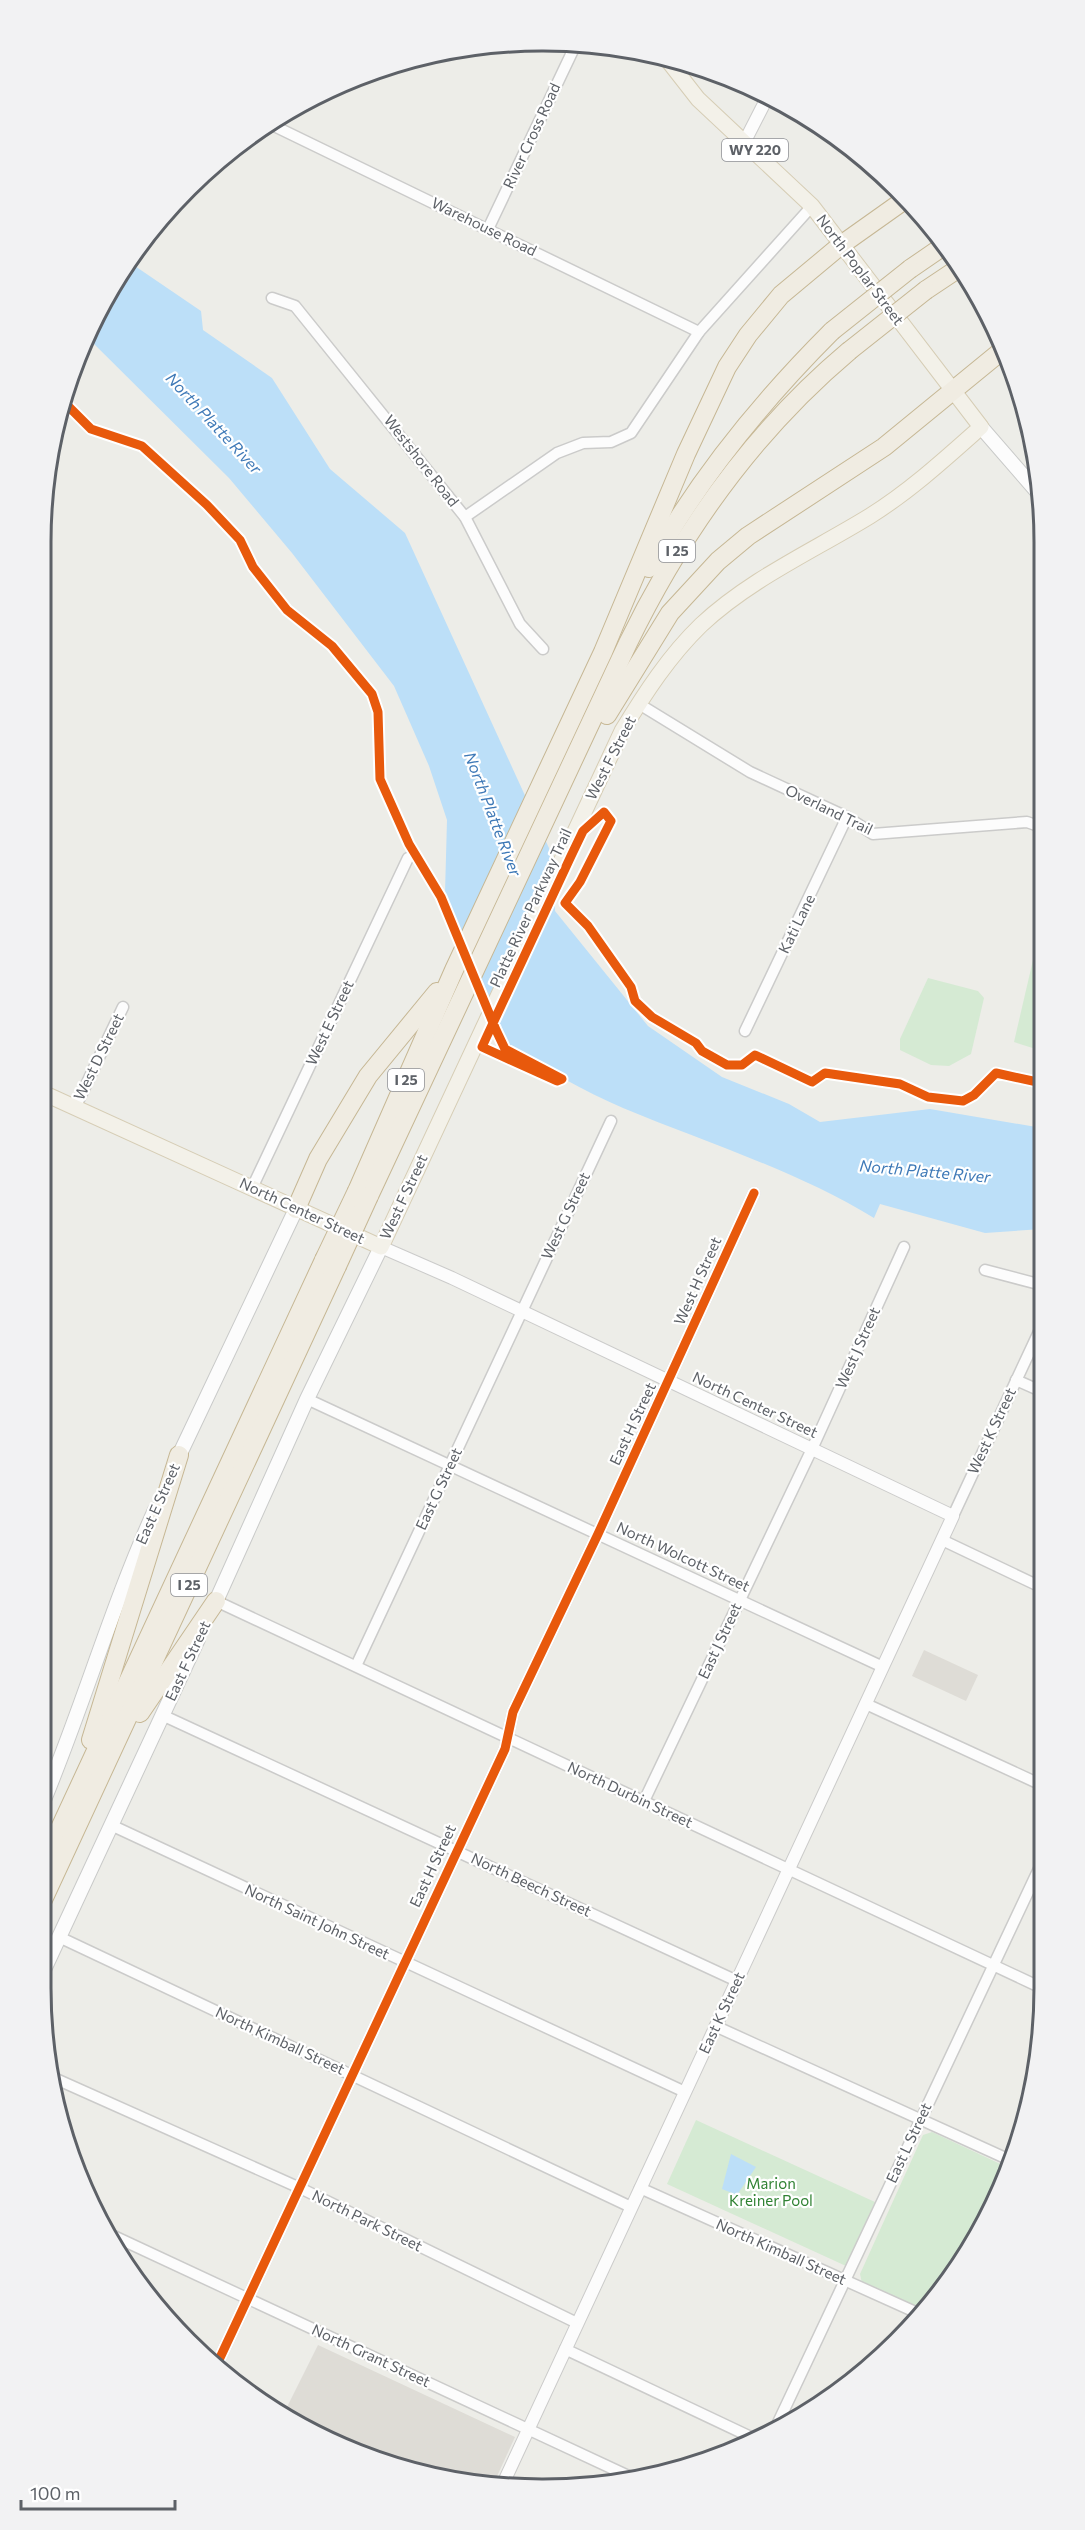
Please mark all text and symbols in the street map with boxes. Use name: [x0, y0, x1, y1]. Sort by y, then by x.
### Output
street label: River Cross Road: [499, 80, 563, 191]
road number: WY 220: [722, 139, 788, 161]
street label: Warehouse Road: [429, 193, 540, 259]
street label: North Poplar Street: [813, 211, 908, 328]
water label: North Platte River: [163, 368, 267, 478]
street label: Westshore Road: [381, 411, 463, 510]
road number: I 25: [659, 540, 695, 562]
street label: West F Street: [581, 713, 639, 803]
water label: North Platte River: [461, 749, 526, 879]
street label: Overland Trail: [783, 780, 876, 838]
street label: Platte River Parkway Trail: [485, 825, 575, 990]
street label: Kati Lane: [774, 891, 818, 956]
street label: West E Street: [301, 977, 357, 1068]
street label: West D Street: [69, 1010, 127, 1103]
road number: I 25: [388, 1069, 424, 1091]
street label: West F Street: [376, 1151, 431, 1242]
water label: North Platte River: [859, 1155, 992, 1186]
street label: West G Street: [537, 1169, 593, 1262]
street label: North Center Street: [237, 1173, 368, 1247]
street label: West H Street: [670, 1234, 725, 1327]
street label: West J Street: [831, 1304, 883, 1391]
street label: North Center Street: [690, 1367, 821, 1441]
street label: East H Street: [605, 1379, 659, 1468]
street label: West K Street: [963, 1384, 1019, 1477]
street label: East G Street: [411, 1445, 465, 1533]
street label: East E Street: [131, 1460, 183, 1547]
street label: North Wolcott Street: [614, 1517, 753, 1595]
road number: I 25: [171, 1574, 207, 1596]
street label: East J Street: [694, 1600, 745, 1682]
street label: East F Street: [161, 1618, 214, 1704]
street label: North Durbin Street: [565, 1757, 696, 1831]
street label: East H Street: [405, 1821, 459, 1910]
street label: North Beech Street: [468, 1848, 594, 1920]
street label: North Saint John Street: [242, 1880, 393, 1963]
street label: East K Street: [694, 1969, 748, 2056]
street label: North Kimball Street: [213, 2002, 348, 2078]
street label: East L Street: [882, 2100, 935, 2186]
park label: Marion Kreiner Pool: [729, 2174, 813, 2209]
street label: North Park Street: [309, 2186, 426, 2255]
street label: North Kimball Street: [714, 2214, 849, 2288]
street label: North Grant Street: [309, 2320, 433, 2390]
scale bar: [21, 2473, 176, 2511]
text: 100 m: [30, 2482, 80, 2504]

